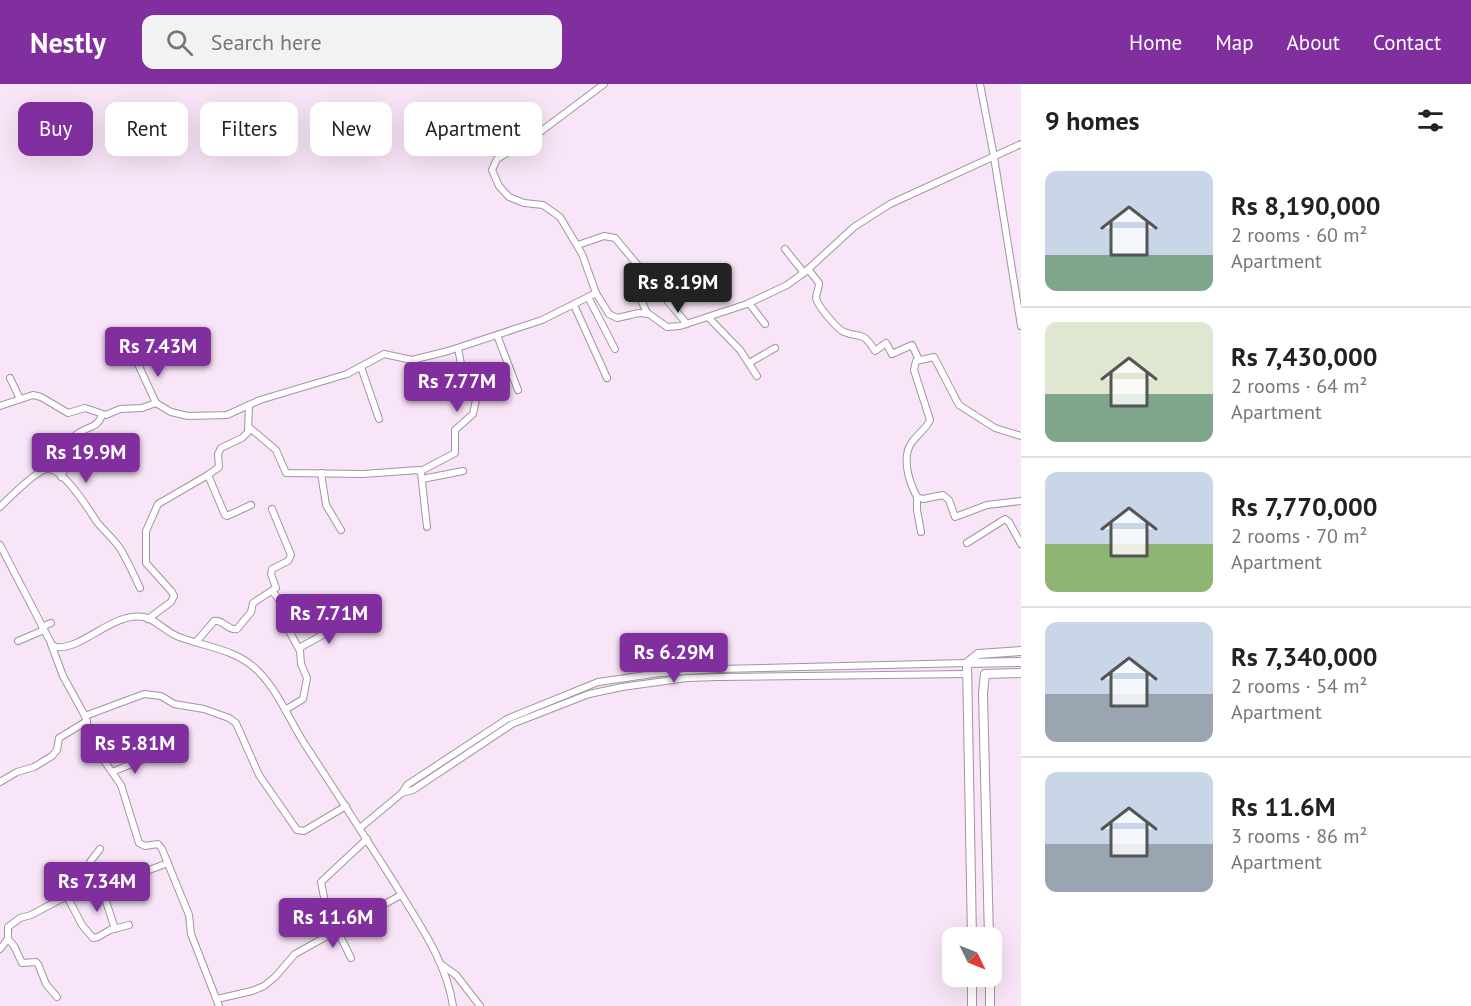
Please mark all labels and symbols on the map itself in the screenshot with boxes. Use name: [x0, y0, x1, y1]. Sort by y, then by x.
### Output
pin: Rs 8.19M: [616, 263, 740, 314]
pin: Rs 7.43M: [96, 327, 220, 378]
pin: Rs 7.77M: [395, 362, 519, 413]
pin: Rs 19.9M: [24, 433, 148, 484]
pin: Rs 7.71M: [267, 594, 391, 645]
pin: Rs 6.29M: [612, 633, 736, 684]
pin: Rs 5.81M: [73, 724, 197, 775]
pin: Rs 7.34M: [35, 862, 159, 913]
pin: Rs 11.6M: [271, 898, 395, 949]
north arrow: [942, 927, 1002, 987]

